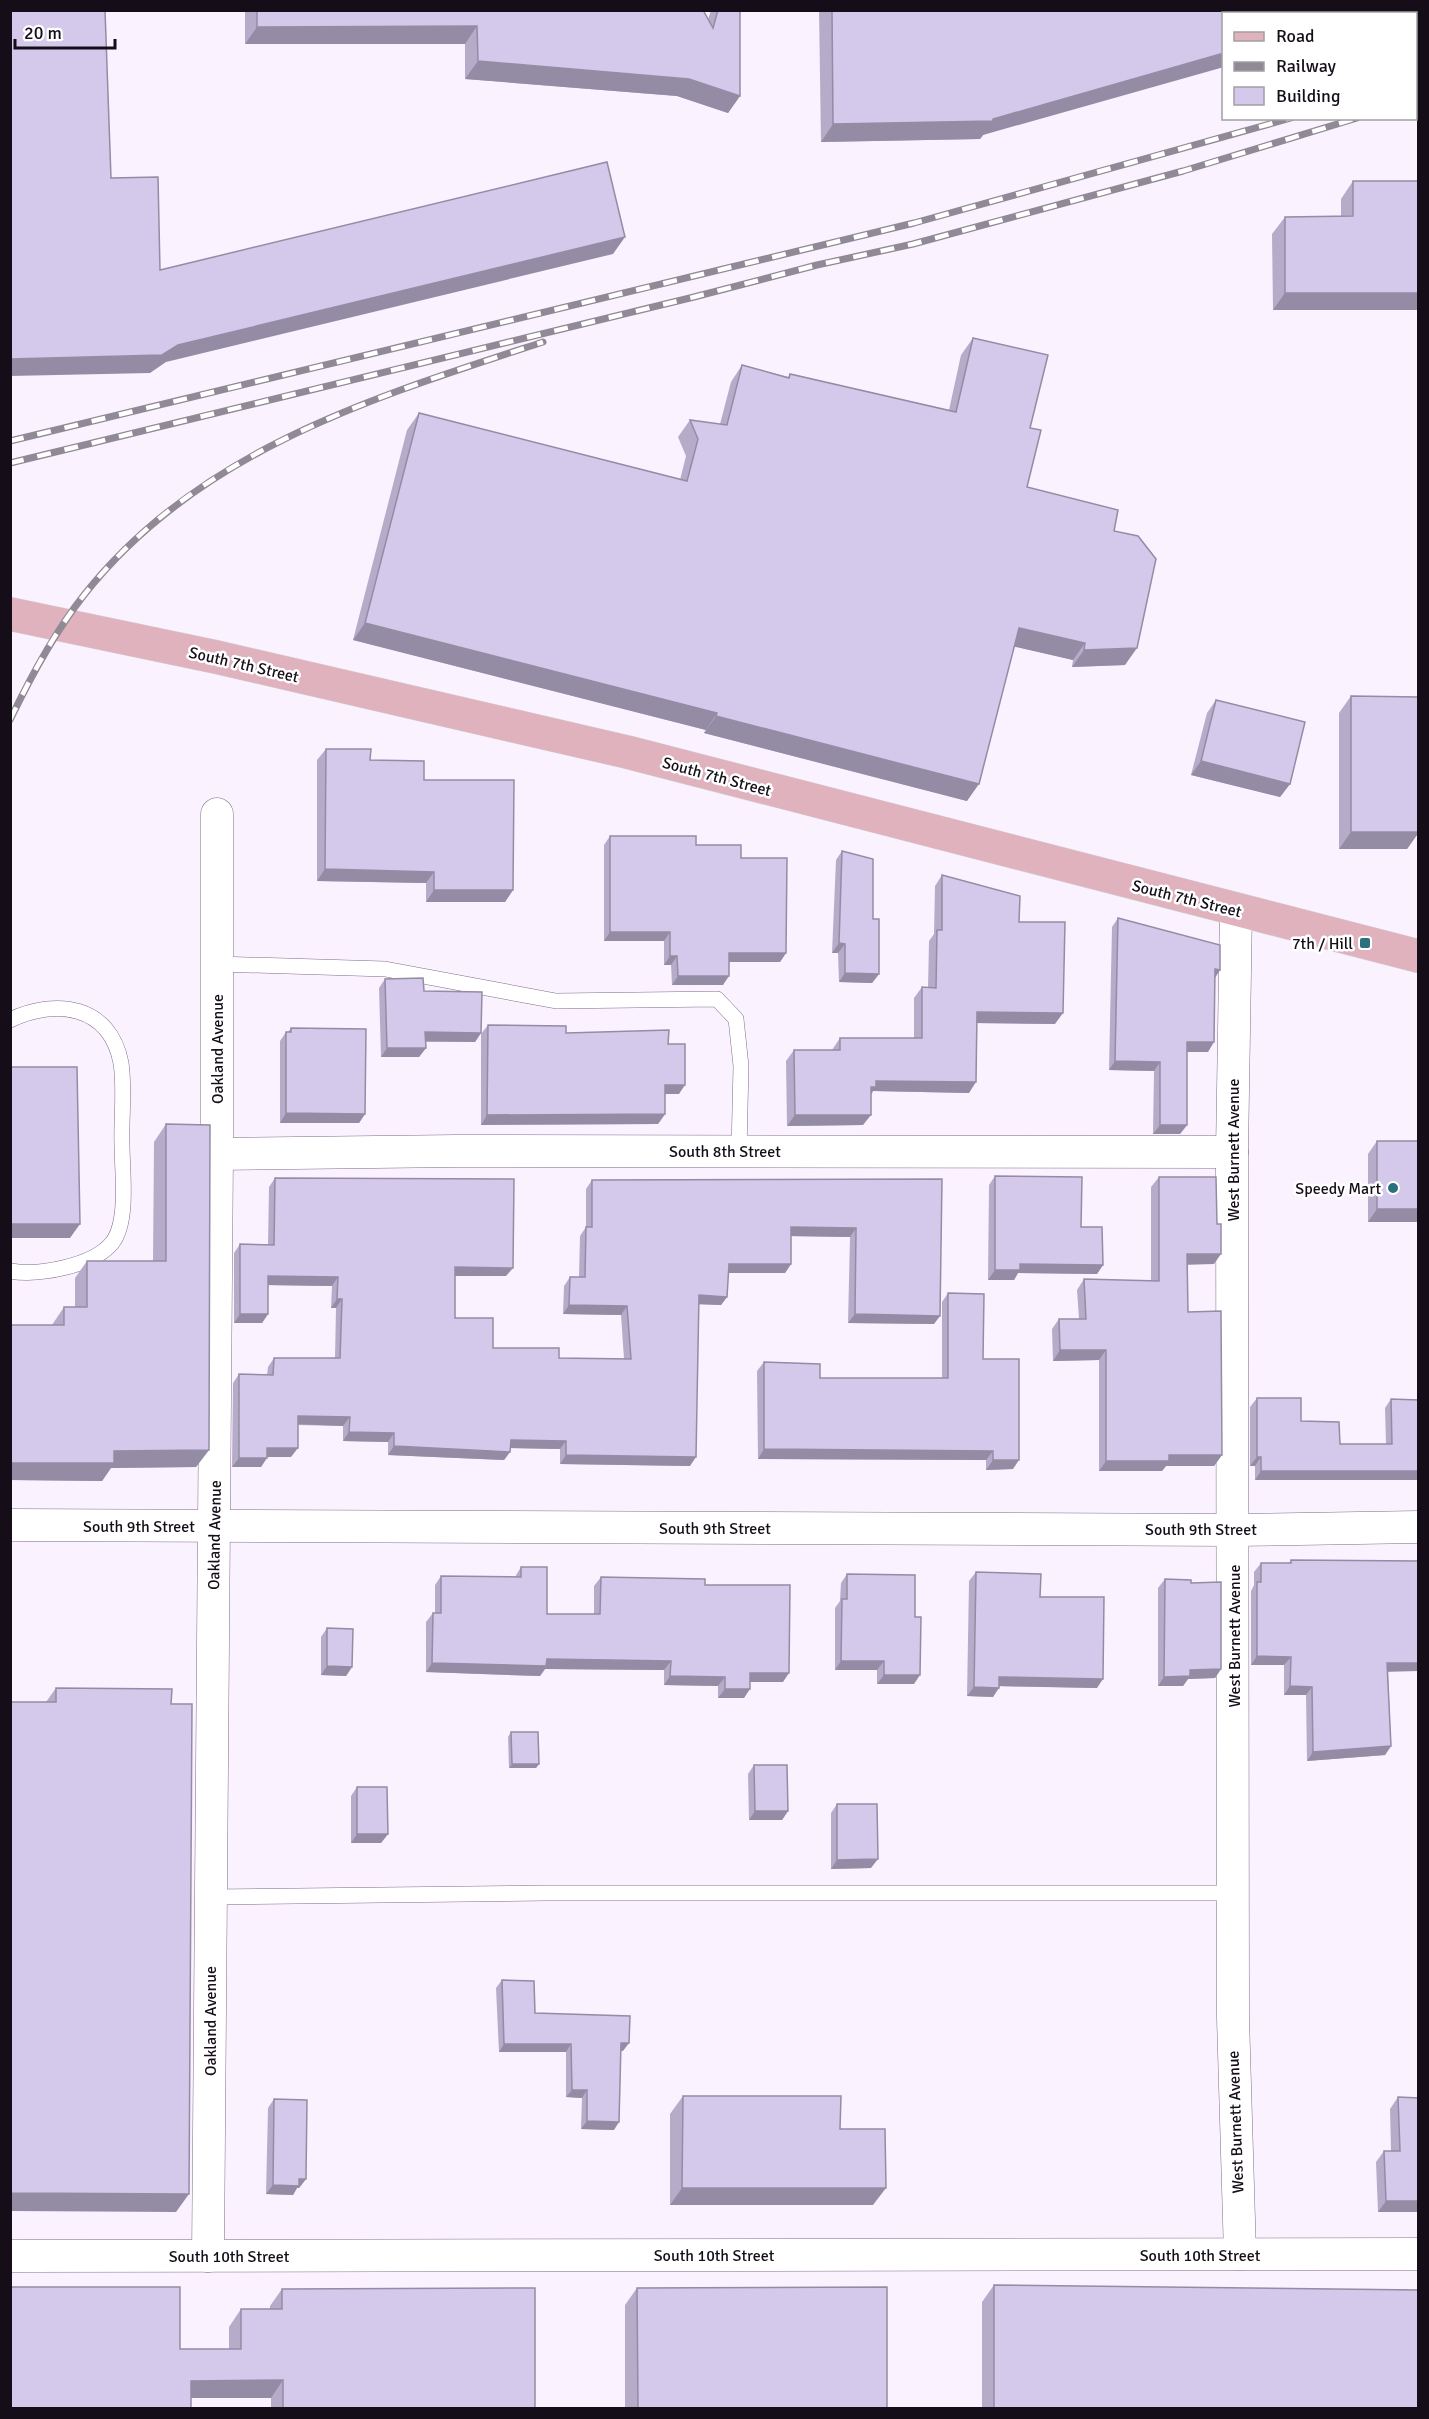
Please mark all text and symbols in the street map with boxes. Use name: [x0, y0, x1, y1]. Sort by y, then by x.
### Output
scale bar: [15, 12, 116, 50]
legend: [1222, 12, 1417, 120]
text: 20 m: [24, 22, 62, 44]
text: Road: [1276, 25, 1315, 47]
text: Railway: [1276, 55, 1337, 77]
text: Building: [1276, 85, 1340, 107]
street label: South 7th Street: [187, 643, 301, 687]
street label: South 7th Street: [660, 753, 774, 801]
street label: South 7th Street: [1130, 876, 1244, 922]
place label: 7th / Hill: [1292, 934, 1353, 954]
marker: 7th / Hill: [1358, 936, 1372, 950]
street label: Oakland Avenue: [208, 994, 228, 1104]
street label: West Burnett Avenue: [1224, 1079, 1244, 1221]
street label: South 8th Street: [669, 1142, 781, 1162]
place label: Speedy Mart: [1295, 1179, 1381, 1199]
marker: Speedy Mart: [1386, 1181, 1400, 1195]
street label: Oakland Avenue: [204, 1480, 226, 1590]
street label: South 9th Street: [83, 1517, 195, 1537]
street label: South 9th Street: [659, 1519, 771, 1539]
street label: South 9th Street: [1145, 1520, 1257, 1540]
street label: West Burnett Avenue: [1225, 1565, 1245, 1707]
street label: Oakland Avenue: [201, 1966, 221, 2076]
street label: West Burnett Avenue: [1224, 2050, 1248, 2194]
street label: South 10th Street: [654, 2246, 775, 2266]
street label: South 10th Street: [1140, 2246, 1261, 2266]
street label: South 10th Street: [169, 2247, 290, 2267]

